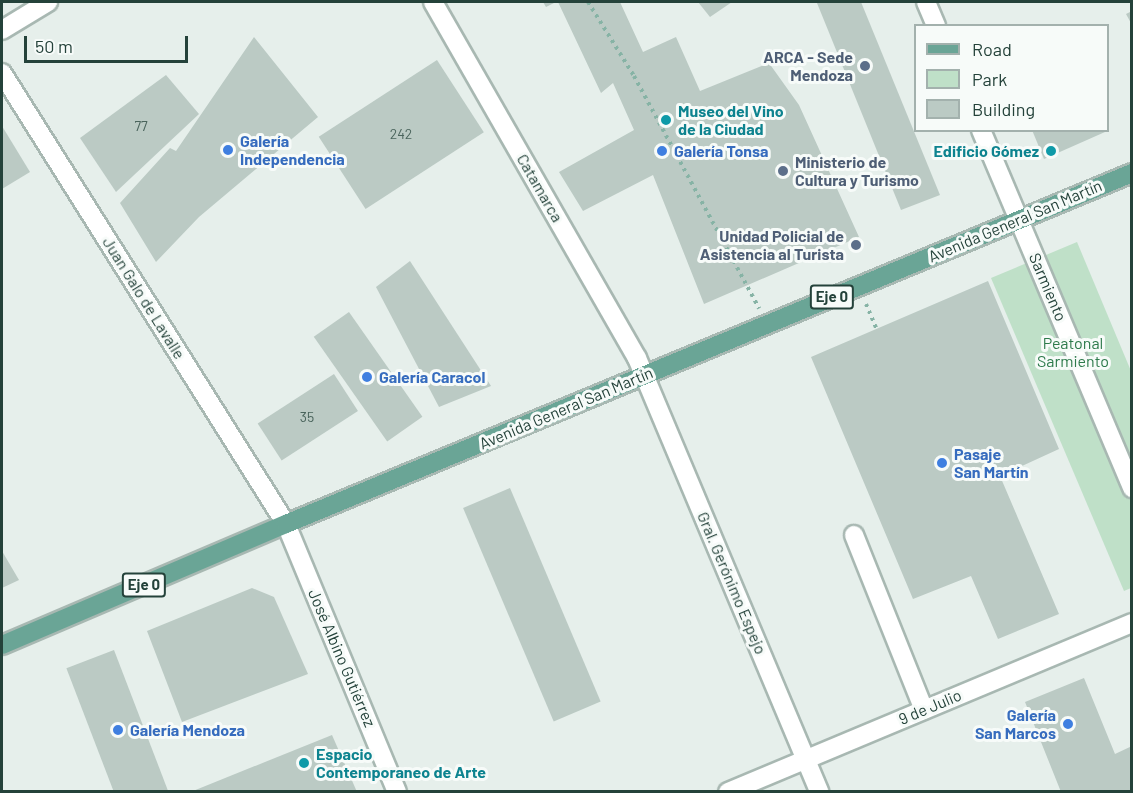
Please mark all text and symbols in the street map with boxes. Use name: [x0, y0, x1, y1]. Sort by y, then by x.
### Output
scale bar: [27, 24, 190, 62]
legend: [914, 24, 1109, 132]
text: 50 m: [35, 35, 73, 57]
text: Road: [972, 38, 1012, 60]
place label: ARCA - Sede Mendoza: [763, 47, 853, 85]
marker: ARCA - Sede Mendoza: [858, 59, 872, 73]
text: Park: [972, 68, 1007, 90]
text: Building: [972, 98, 1035, 120]
place label: Museo del Vino de la Ciudad: [678, 101, 784, 139]
marker: Museo del Vino de la Ciudad: [659, 113, 673, 127]
house number: 77: [134, 118, 148, 134]
house number: 242: [390, 126, 412, 142]
place label: Galería Independencia: [240, 131, 345, 169]
place label: Galería Tonsa: [674, 141, 769, 161]
place label: Edificio Gómez: [934, 141, 1039, 161]
marker: Galería Independencia: [221, 143, 235, 157]
marker: Galería Tonsa: [655, 144, 669, 158]
marker: Edificio Gómez: [1044, 144, 1058, 158]
street label: Catamarca: [513, 151, 567, 225]
place label: Ministerio de Cultura y Turismo: [795, 152, 919, 190]
marker: Ministerio de Cultura y Turismo: [776, 164, 790, 178]
street label: Avenida General San Martín: [925, 176, 1105, 266]
place label: Unidad Policial de Asistencia al Turista: [700, 226, 844, 264]
street label: Juan Galo de Lavalle: [99, 233, 189, 363]
marker: Unidad Policial de Asistencia al Turista: [849, 238, 863, 252]
street label: Sarmiento: [1025, 250, 1071, 324]
road number: Eje 0: [810, 285, 854, 309]
park label: Peatonal Sarmiento: [1037, 333, 1109, 371]
street label: Avenida General San Martín: [476, 363, 656, 453]
place label: Galería Caracol: [379, 367, 485, 387]
marker: Galería Caracol: [360, 370, 374, 384]
house number: 35: [300, 409, 314, 425]
place label: Pasaje San Martín: [954, 444, 1029, 482]
marker: Pasaje San Martín: [935, 456, 949, 470]
street label: Gral. Gerónimo Espejo: [693, 509, 771, 657]
road number: Eje 0: [122, 573, 166, 597]
street label: José Albino Gutiérrez: [304, 586, 380, 730]
street label: 9 de Julio: [896, 685, 964, 729]
place label: Galería San Marcos: [975, 705, 1056, 743]
marker: Galería San Marcos: [1061, 717, 1075, 731]
place label: Galería Mendoza: [130, 720, 245, 740]
marker: Galería Mendoza: [111, 723, 125, 737]
place label: Espacio Contemporaneo de Arte: [316, 744, 486, 782]
marker: Espacio Contemporaneo de Arte: [297, 756, 311, 770]

